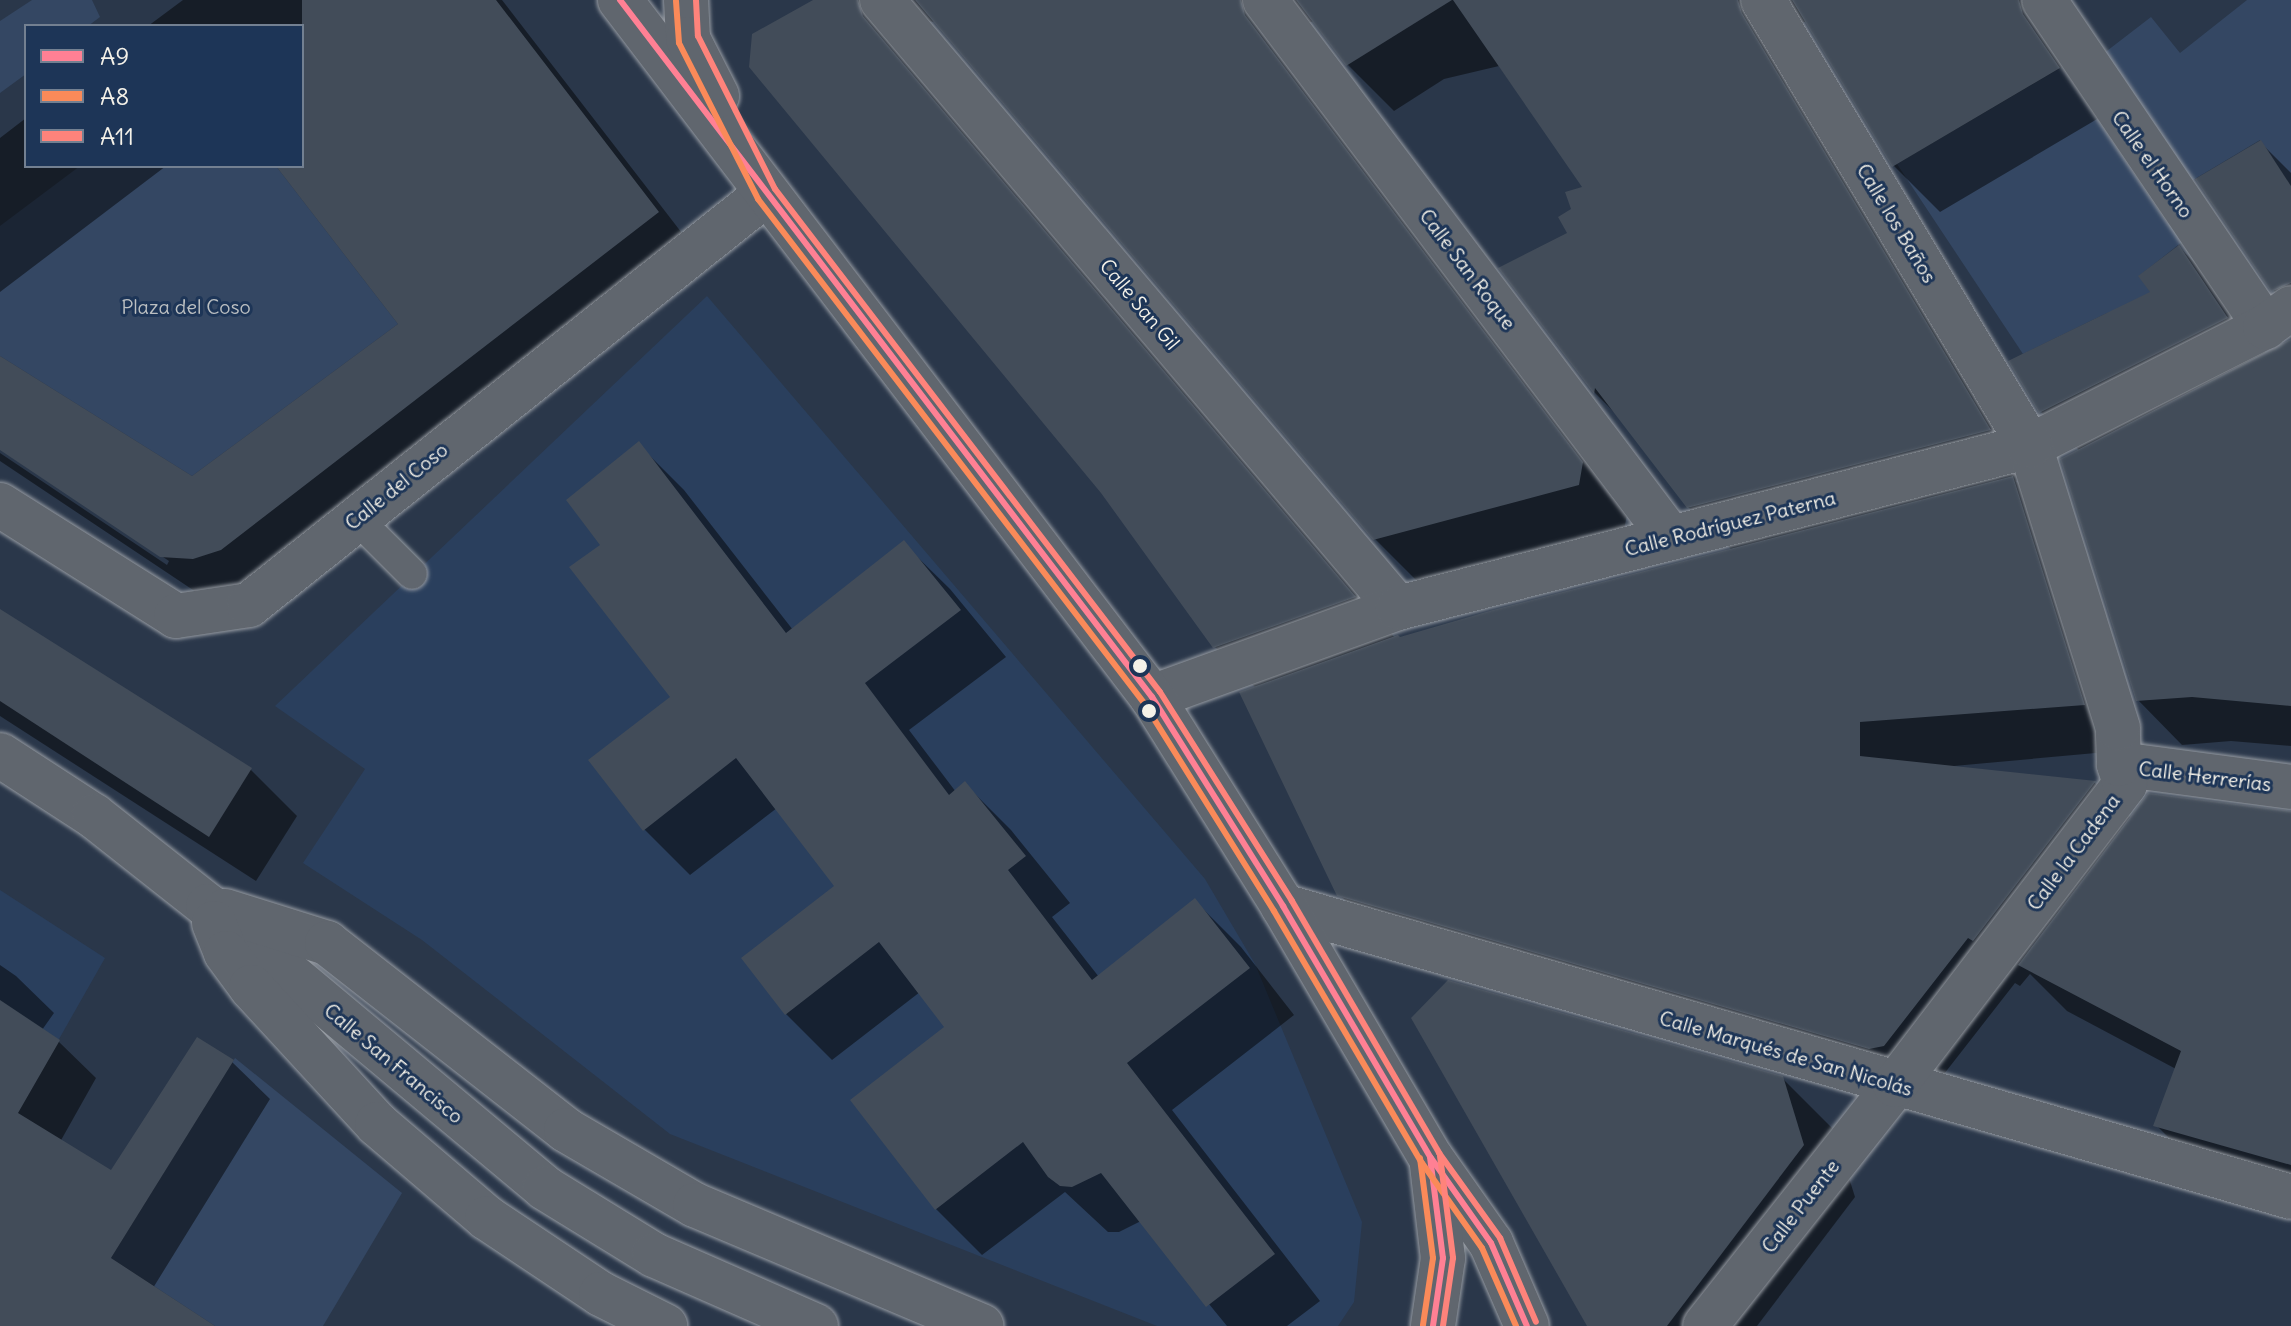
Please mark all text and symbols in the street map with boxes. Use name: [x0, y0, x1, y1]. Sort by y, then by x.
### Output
legend: [24, 24, 304, 168]
text: A9: [100, 41, 129, 71]
text: A8: [100, 81, 129, 111]
street label: Calle el Horno: [2107, 106, 2199, 222]
text: A11: [100, 121, 134, 151]
street label: Calle los Baños: [1852, 159, 1942, 287]
street label: Calle San Roque: [1415, 204, 1521, 334]
street label: Calle San Gil: [1095, 254, 1185, 354]
park label: Plaza del Coso: [121, 294, 251, 318]
street label: Calle del Coso: [340, 437, 452, 535]
street label: Calle Rodríguez Paterna: [1622, 485, 1838, 561]
unlabelled marker: [1132, 658, 1148, 674]
unlabelled marker: [1141, 703, 1157, 719]
street label: Calle Herrerías: [2137, 756, 2273, 796]
street label: Calle la Cadena: [2021, 789, 2125, 915]
street label: Calle San Francisco: [320, 998, 468, 1128]
street label: Calle Marqués de San Nicolás: [1657, 1005, 1915, 1101]
street label: Calle Puente: [1756, 1154, 1844, 1258]

